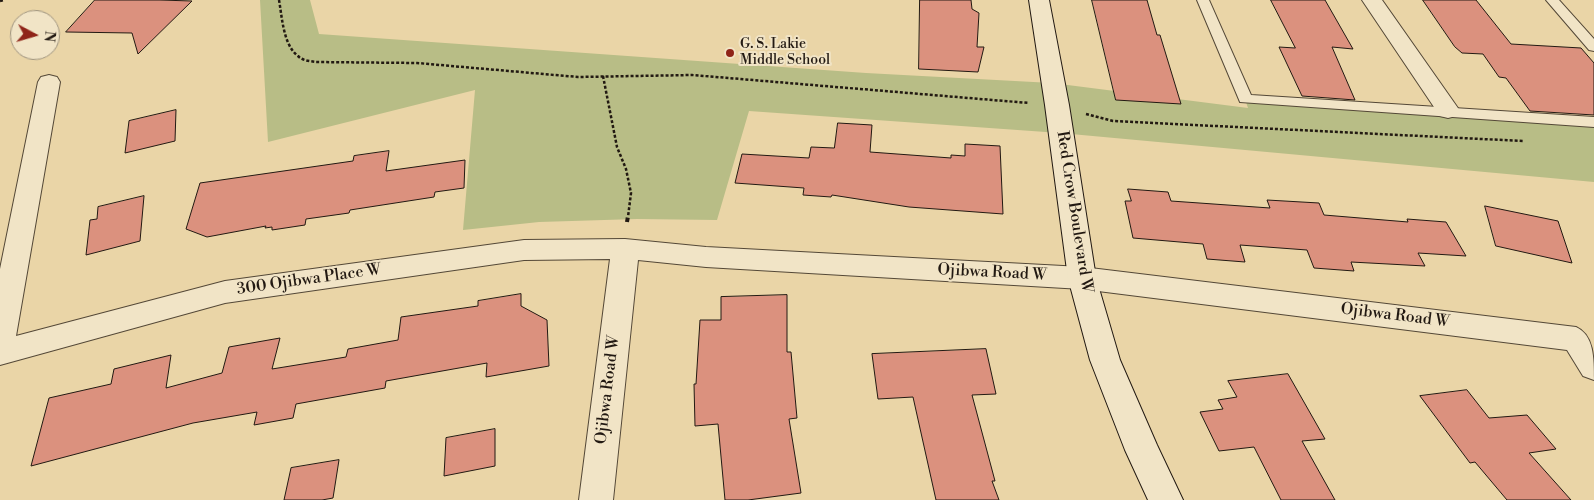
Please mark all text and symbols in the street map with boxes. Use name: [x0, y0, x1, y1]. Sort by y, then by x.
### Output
north arrow: [10, 10, 60, 60]
text: N: [39, 30, 58, 43]
place label: G. S. Lakie Middle School: [740, 37, 830, 70]
marker: G. S. Lakie Middle School: [724, 47, 736, 59]
street label: Red Crow Boulevard W: [1052, 130, 1096, 294]
street label: 300 Ojibwa Place W: [236, 260, 382, 300]
street label: Ojibwa Road W: [937, 261, 1047, 285]
street label: Ojibwa Road W: [1340, 300, 1450, 332]
street label: Ojibwa Road W: [592, 335, 624, 445]

